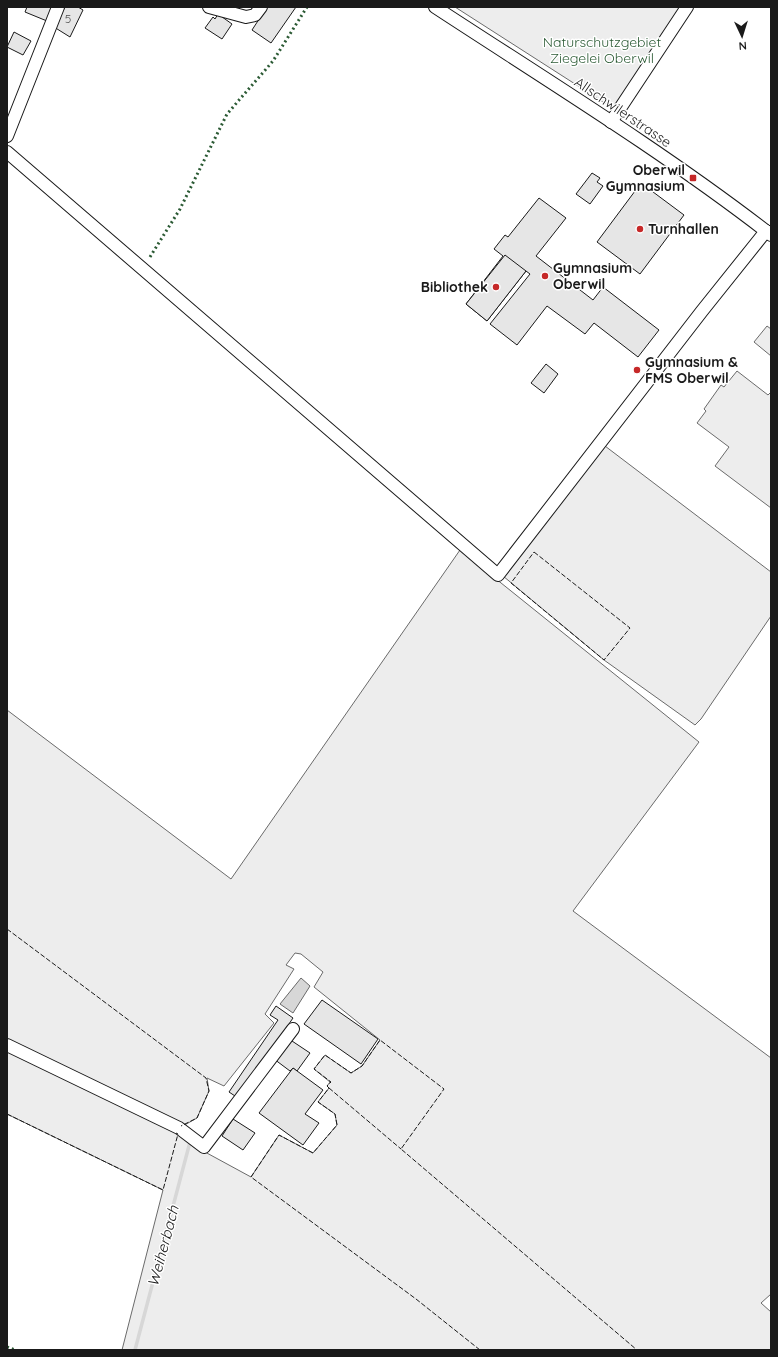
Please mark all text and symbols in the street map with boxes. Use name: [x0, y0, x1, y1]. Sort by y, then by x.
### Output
house number: 5: [65, 11, 71, 26]
north arrow: [722, 16, 762, 56]
park label: Naturschutzgebiet Ziegelei Oberwil: [543, 33, 661, 67]
text: N: [738, 39, 747, 53]
street label: Allschwilerstrasse: [571, 73, 675, 151]
place label: Oberwil Gymnasium: [606, 161, 685, 195]
marker: Oberwil Gymnasium: [688, 173, 698, 183]
place label: Turnhallen: [648, 220, 719, 238]
marker: Turnhallen: [635, 224, 645, 234]
place label: Gymnasium Oberwil: [553, 259, 632, 293]
marker: Gymnasium Oberwil: [540, 271, 550, 281]
place label: Bibliothek: [421, 278, 488, 296]
marker: Bibliothek: [491, 282, 501, 292]
place label: Gymnasium & FMS Oberwil: [645, 353, 738, 387]
marker: Gymnasium & FMS Oberwil: [632, 365, 642, 375]
water label: Weiherbach: [143, 1203, 183, 1289]

